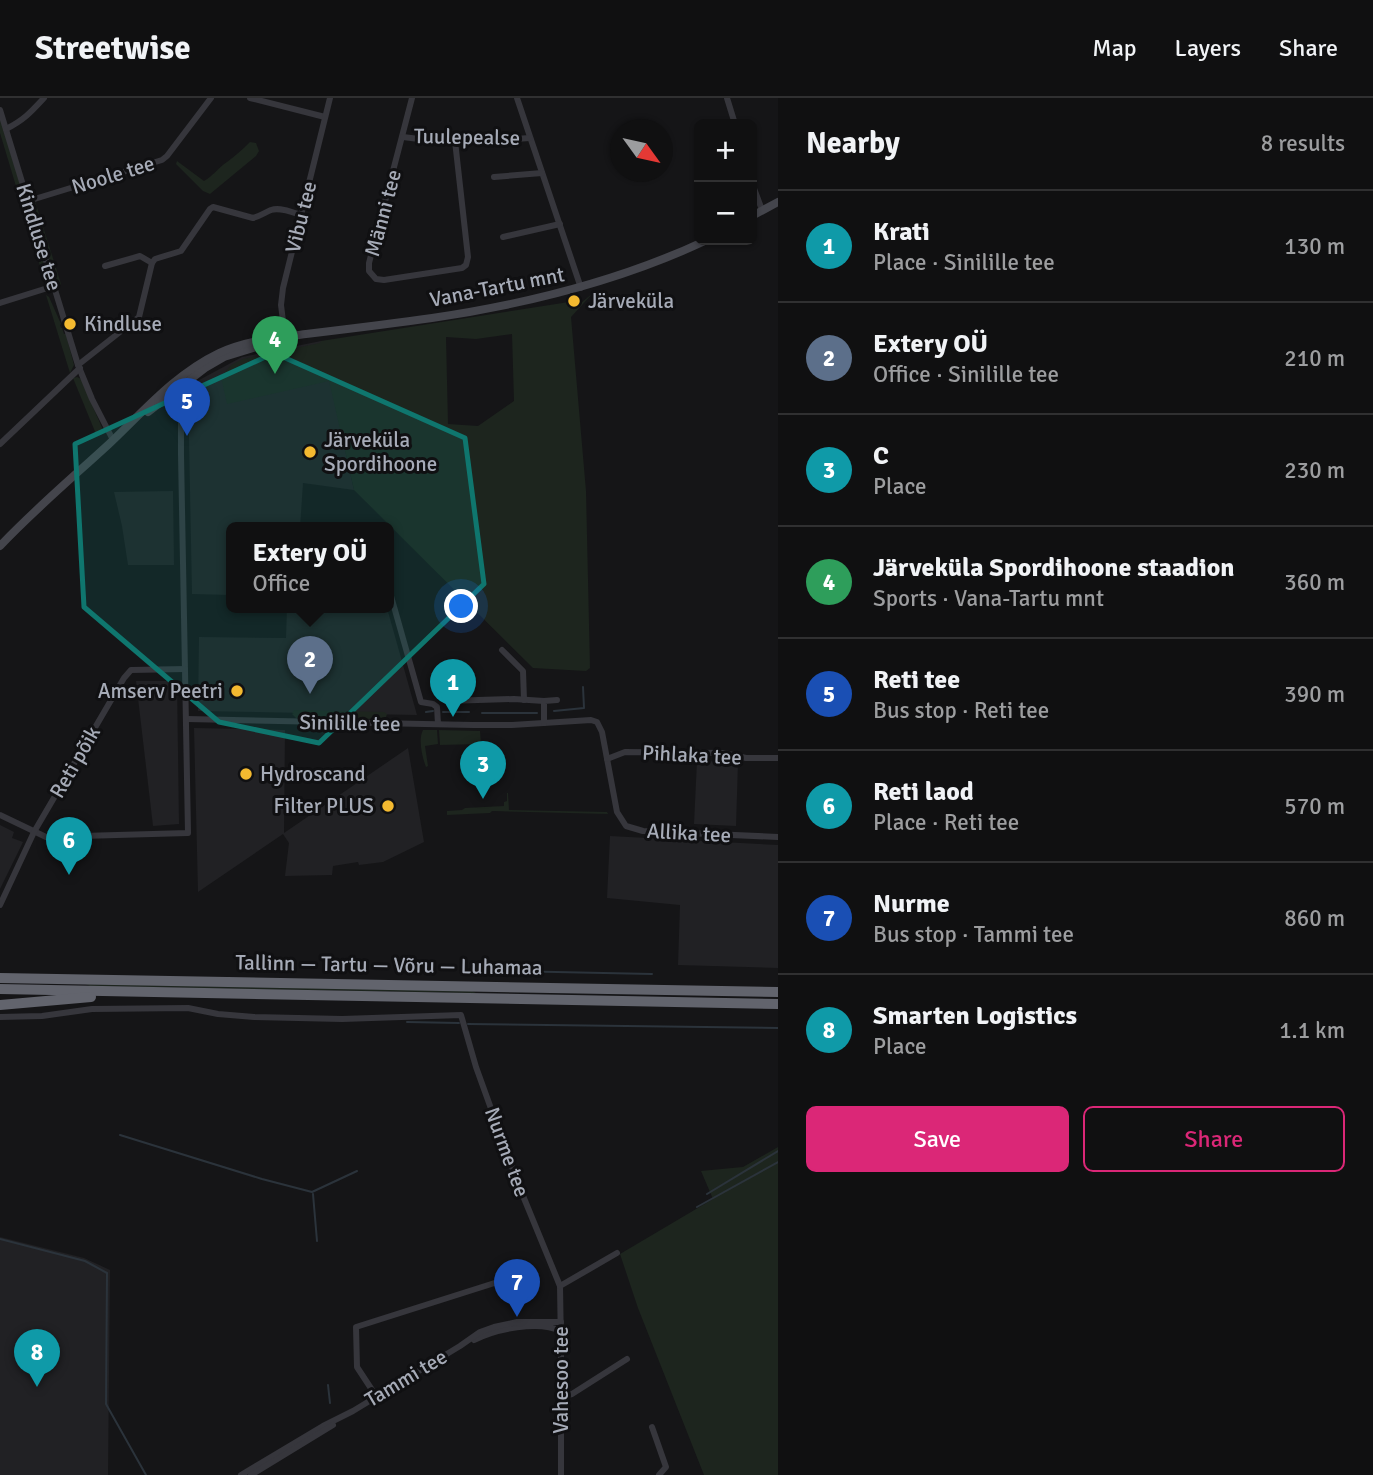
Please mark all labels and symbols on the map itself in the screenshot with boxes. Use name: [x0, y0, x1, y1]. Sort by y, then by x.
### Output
north arrow: [610, 119, 673, 182]
street label: Tuulepealse: [414, 123, 520, 151]
street label: Noole tee: [68, 150, 158, 200]
street label: Männi tee: [359, 167, 407, 259]
street label: Vibu tee: [280, 178, 322, 256]
street label: Kindluse tee: [10, 180, 68, 294]
street label: Vana-Tartu mnt: [427, 261, 567, 313]
place label: Järveküla: [588, 288, 674, 314]
marker: Järveküla: [566, 293, 582, 309]
place label: Kindluse: [84, 311, 162, 337]
marker: Kindluse: [62, 316, 78, 332]
pin: 4: [252, 316, 298, 374]
pin: 5: [164, 378, 210, 436]
place label: Järveküla Spordihoone: [324, 427, 437, 477]
marker: Järveküla Spordihoone: [302, 444, 318, 460]
your location: [444, 589, 478, 623]
pin: 2: [287, 636, 333, 694]
pin: 1: [430, 659, 476, 717]
place label: Amserv Peetri: [98, 678, 223, 704]
marker: Amserv Peetri: [229, 683, 245, 699]
street label: Sinilille tee: [299, 709, 401, 737]
street label: Reti põik: [44, 721, 106, 803]
street label: Pihlaka tee: [641, 739, 743, 771]
pin: 3: [460, 741, 506, 799]
place label: Hydroscand: [260, 761, 366, 787]
marker: Hydroscand: [238, 766, 254, 782]
place label: Filter PLUS: [274, 793, 374, 819]
marker: Filter PLUS: [380, 798, 396, 814]
pin: 6: [46, 817, 92, 875]
street label: Allika tee: [646, 818, 732, 848]
street label: Tallinn — Tartu — Võru — Luhamaa: [235, 949, 543, 981]
street label: Nurme tee: [479, 1104, 535, 1200]
pin: 7: [494, 1259, 540, 1317]
street label: Vahesoo tee: [548, 1326, 574, 1434]
pin: 8: [14, 1329, 60, 1387]
street label: Tammi tee: [360, 1343, 452, 1413]

